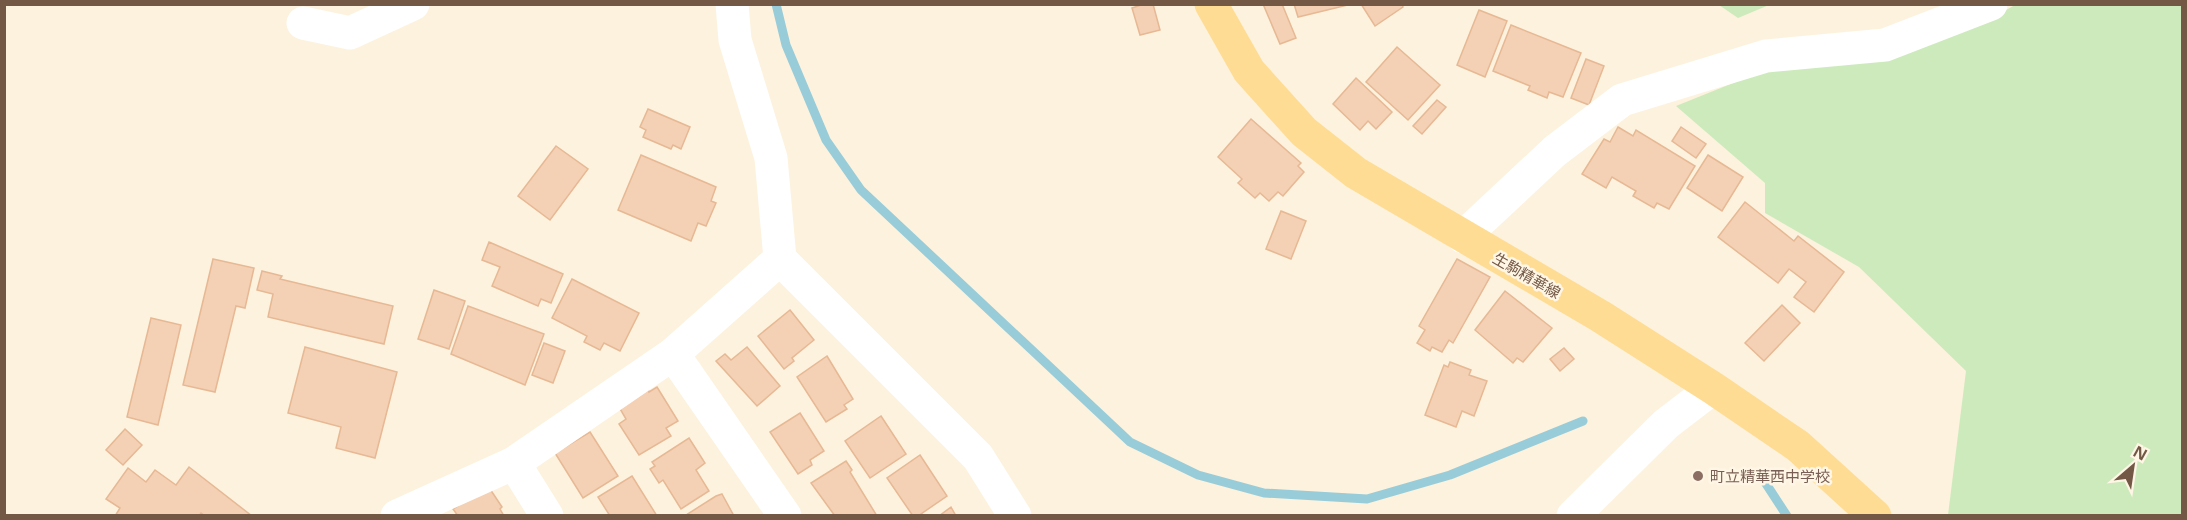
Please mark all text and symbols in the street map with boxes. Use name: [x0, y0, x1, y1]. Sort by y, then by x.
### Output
street label: 生駒精華線: [1490, 248, 1564, 302]
north arrow: [2103, 436, 2163, 496]
text: N: [2129, 440, 2151, 466]
place label: 町立精華西中学校: [1710, 466, 1830, 486]
marker: 町立精華西中学校: [1691, 469, 1705, 483]

